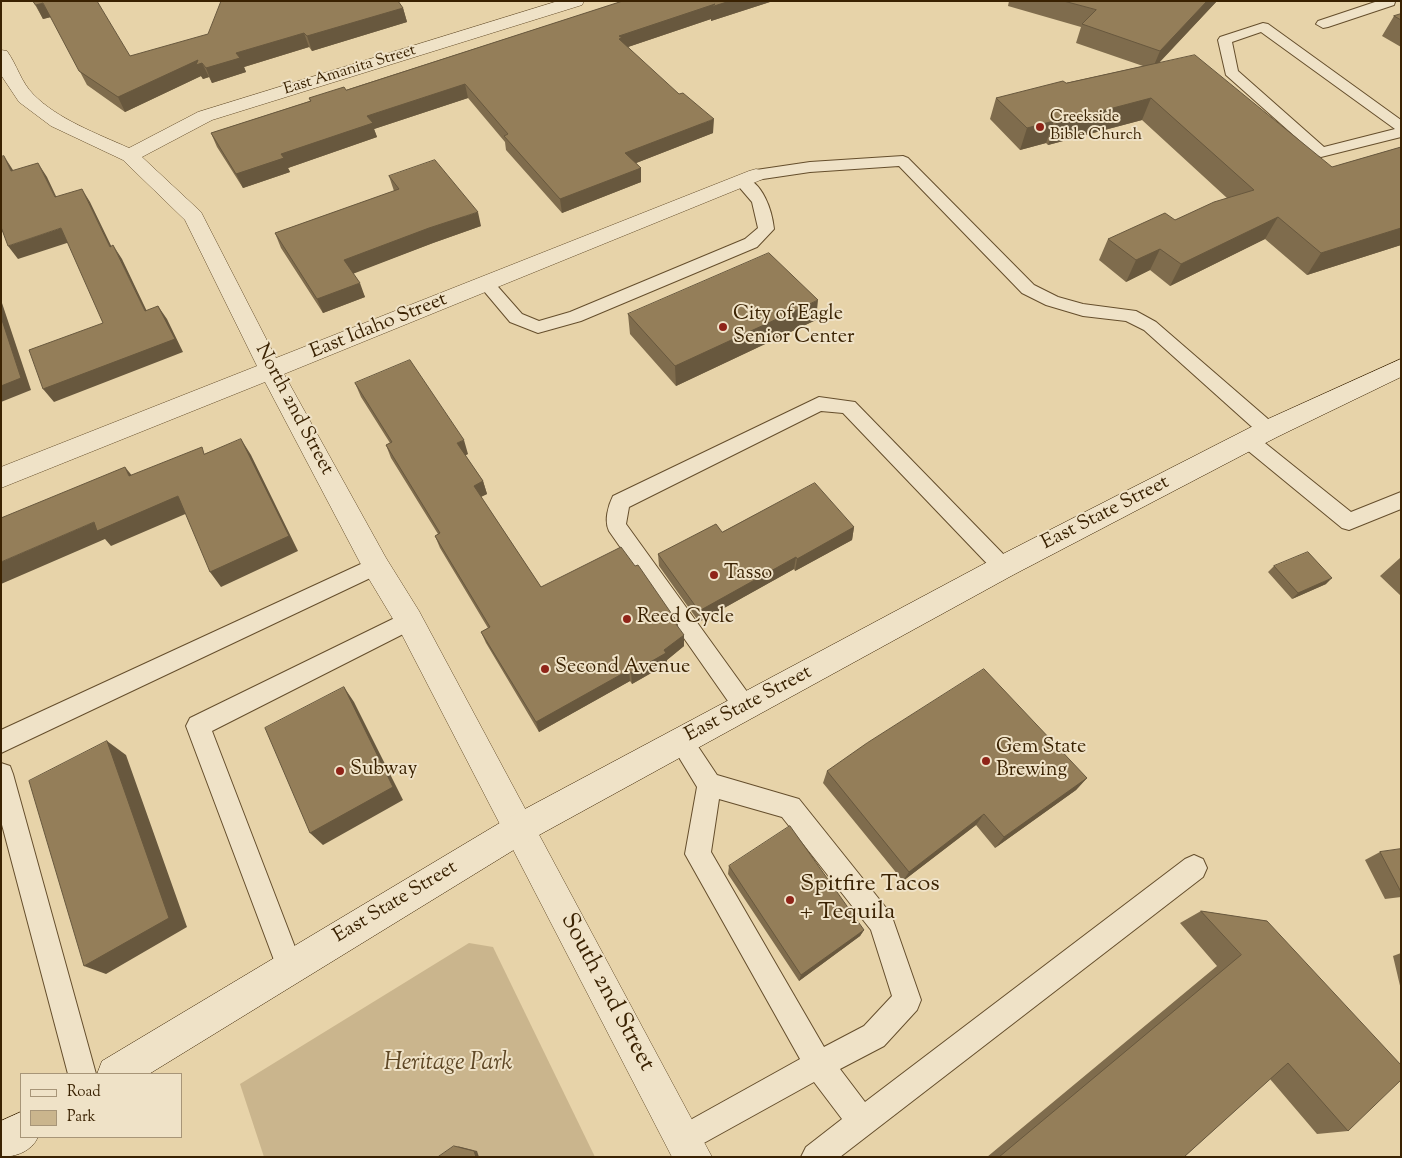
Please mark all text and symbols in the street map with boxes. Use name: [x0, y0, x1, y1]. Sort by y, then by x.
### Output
street label: East Amanita Street: [282, 42, 418, 100]
place label: Creekside Bible Church: [1050, 108, 1142, 146]
marker: Creekside Bible Church: [1034, 121, 1046, 133]
street label: East Idaho Street: [307, 289, 451, 365]
place label: City of Eagle Senior Center: [733, 304, 854, 351]
marker: City of Eagle Senior Center: [717, 321, 729, 333]
street label: North 2nd Street: [248, 340, 338, 480]
street label: East State Street: [1038, 472, 1174, 556]
place label: Tasso: [724, 563, 772, 587]
marker: Tasso: [708, 569, 720, 581]
place label: Reed Cycle: [637, 607, 734, 631]
marker: Reed Cycle: [621, 613, 633, 625]
place label: Second Avenue: [555, 657, 690, 681]
street label: East State Street: [682, 662, 816, 748]
marker: Second Avenue: [539, 663, 551, 675]
place label: Gem State Brewing: [996, 737, 1086, 784]
marker: Gem State Brewing: [980, 755, 992, 767]
place label: Subway: [350, 759, 417, 783]
marker: Subway: [334, 765, 346, 777]
street label: East State Street: [330, 857, 462, 949]
place label: Spitfire Tacos + Tequila: [800, 872, 940, 928]
marker: Spitfire Tacos + Tequila: [784, 894, 796, 906]
street label: South 2nd Street: [552, 909, 660, 1077]
park label: Heritage Park: [384, 1051, 512, 1079]
legend: [20, 1073, 182, 1138]
text: Road: [67, 1082, 101, 1103]
text: Park: [67, 1107, 96, 1128]

